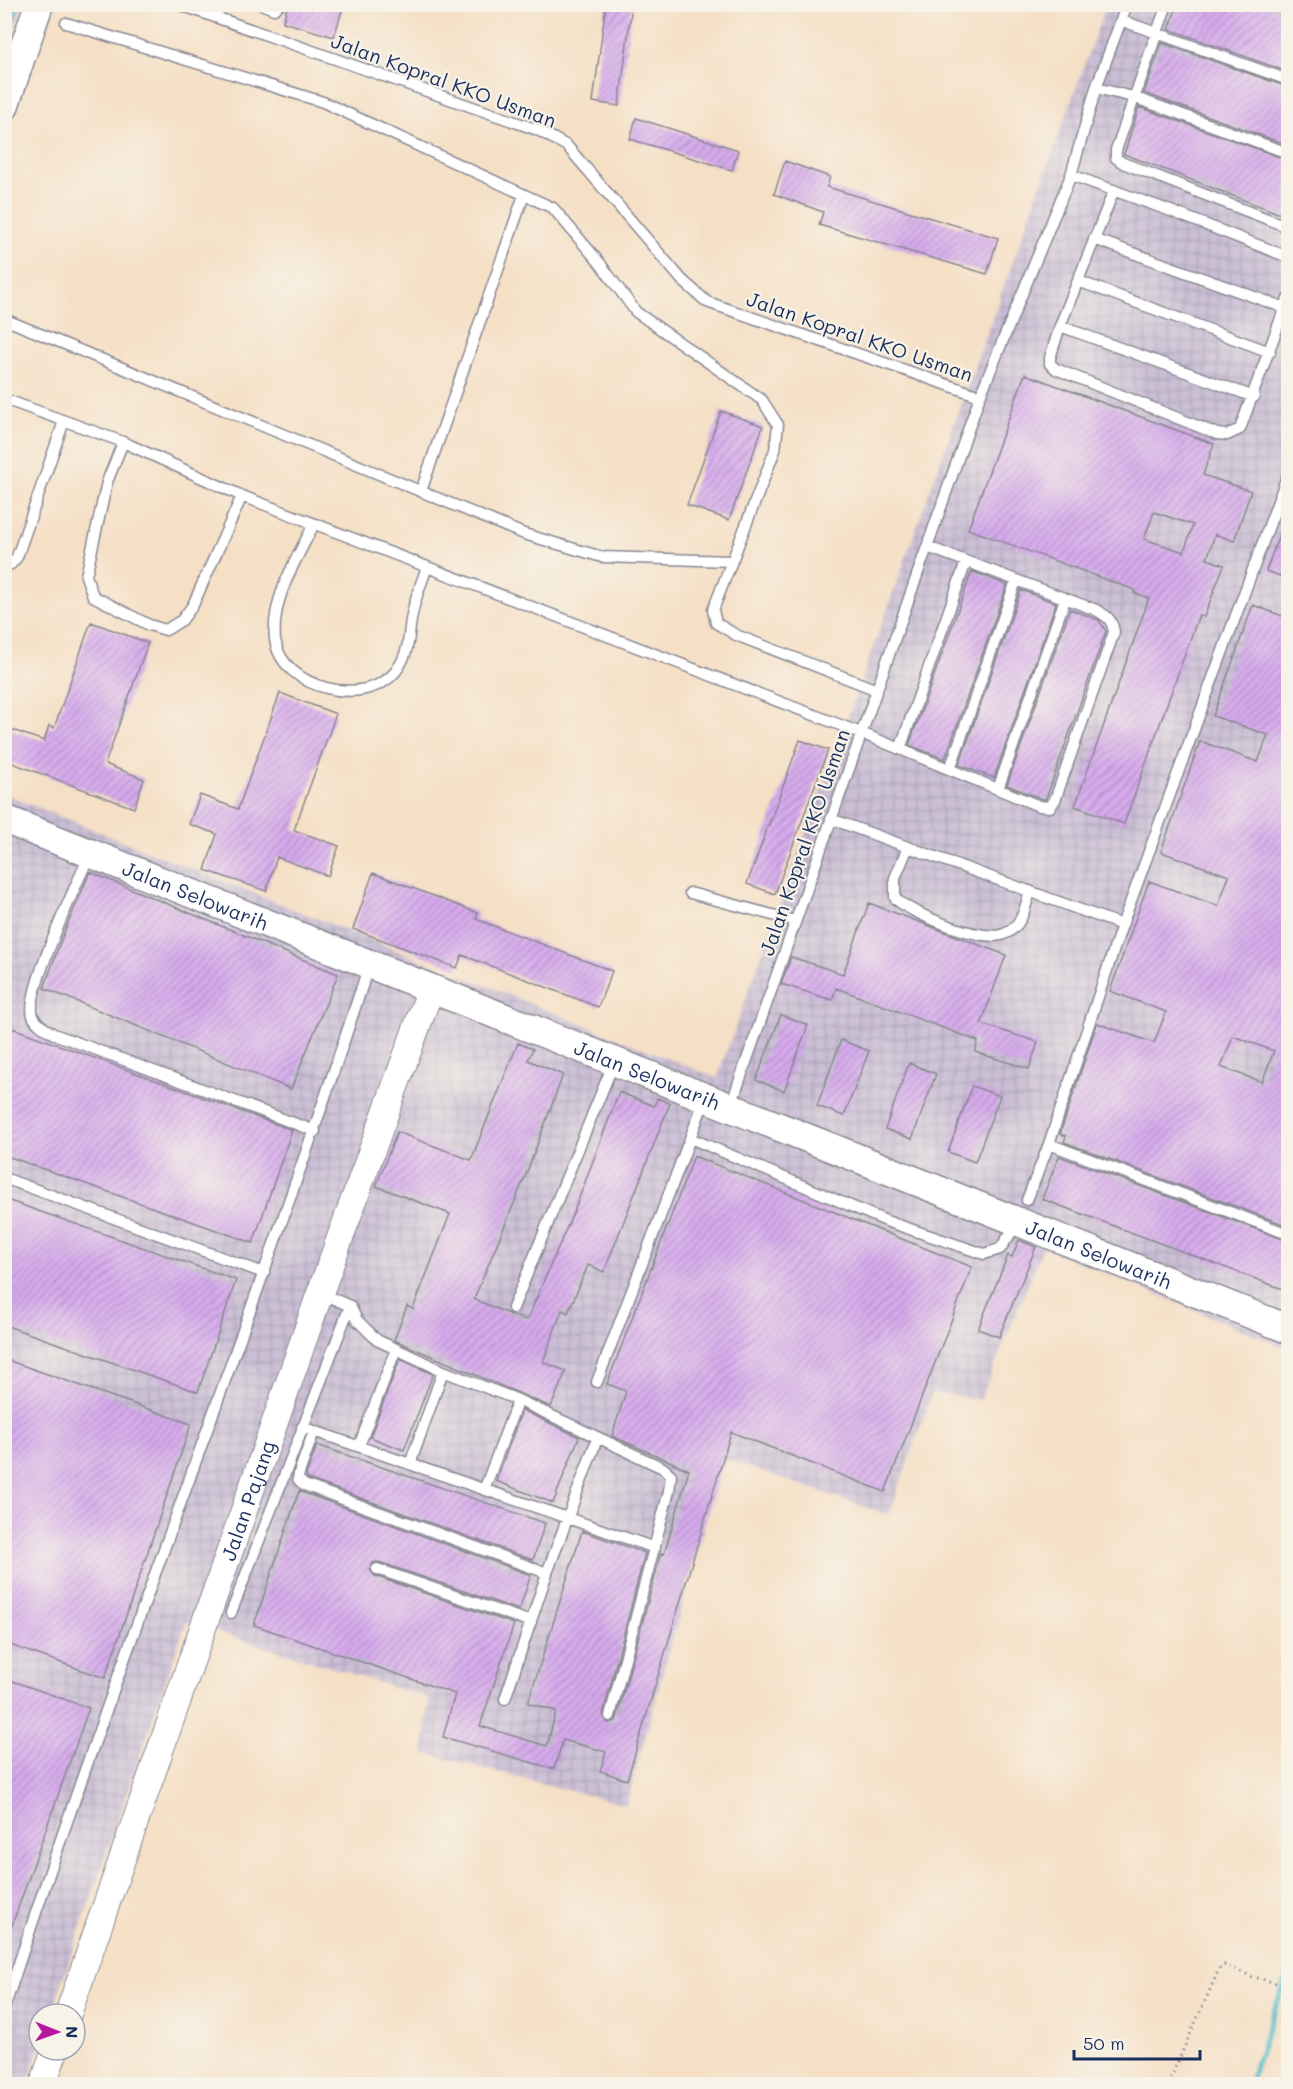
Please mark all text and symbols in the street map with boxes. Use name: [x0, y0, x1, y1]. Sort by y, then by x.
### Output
street label: Jalan Kopral KKO Usman: [328, 27, 560, 133]
street label: Jalan Kopral KKO Usman: [743, 285, 977, 387]
street label: Jalan Kopral KKO Usman: [753, 725, 855, 959]
street label: Jalan Selowarih: [119, 854, 272, 936]
street label: Jalan Selowarih: [571, 1034, 724, 1115]
street label: Jalan Selowarih: [1022, 1213, 1175, 1294]
street label: Jalan Pajang: [215, 1437, 280, 1564]
north arrow: [27, 2002, 87, 2062]
scale bar: [1074, 2023, 1200, 2061]
text: N: [62, 2026, 83, 2039]
text: 50 m: [1083, 2031, 1125, 2055]

